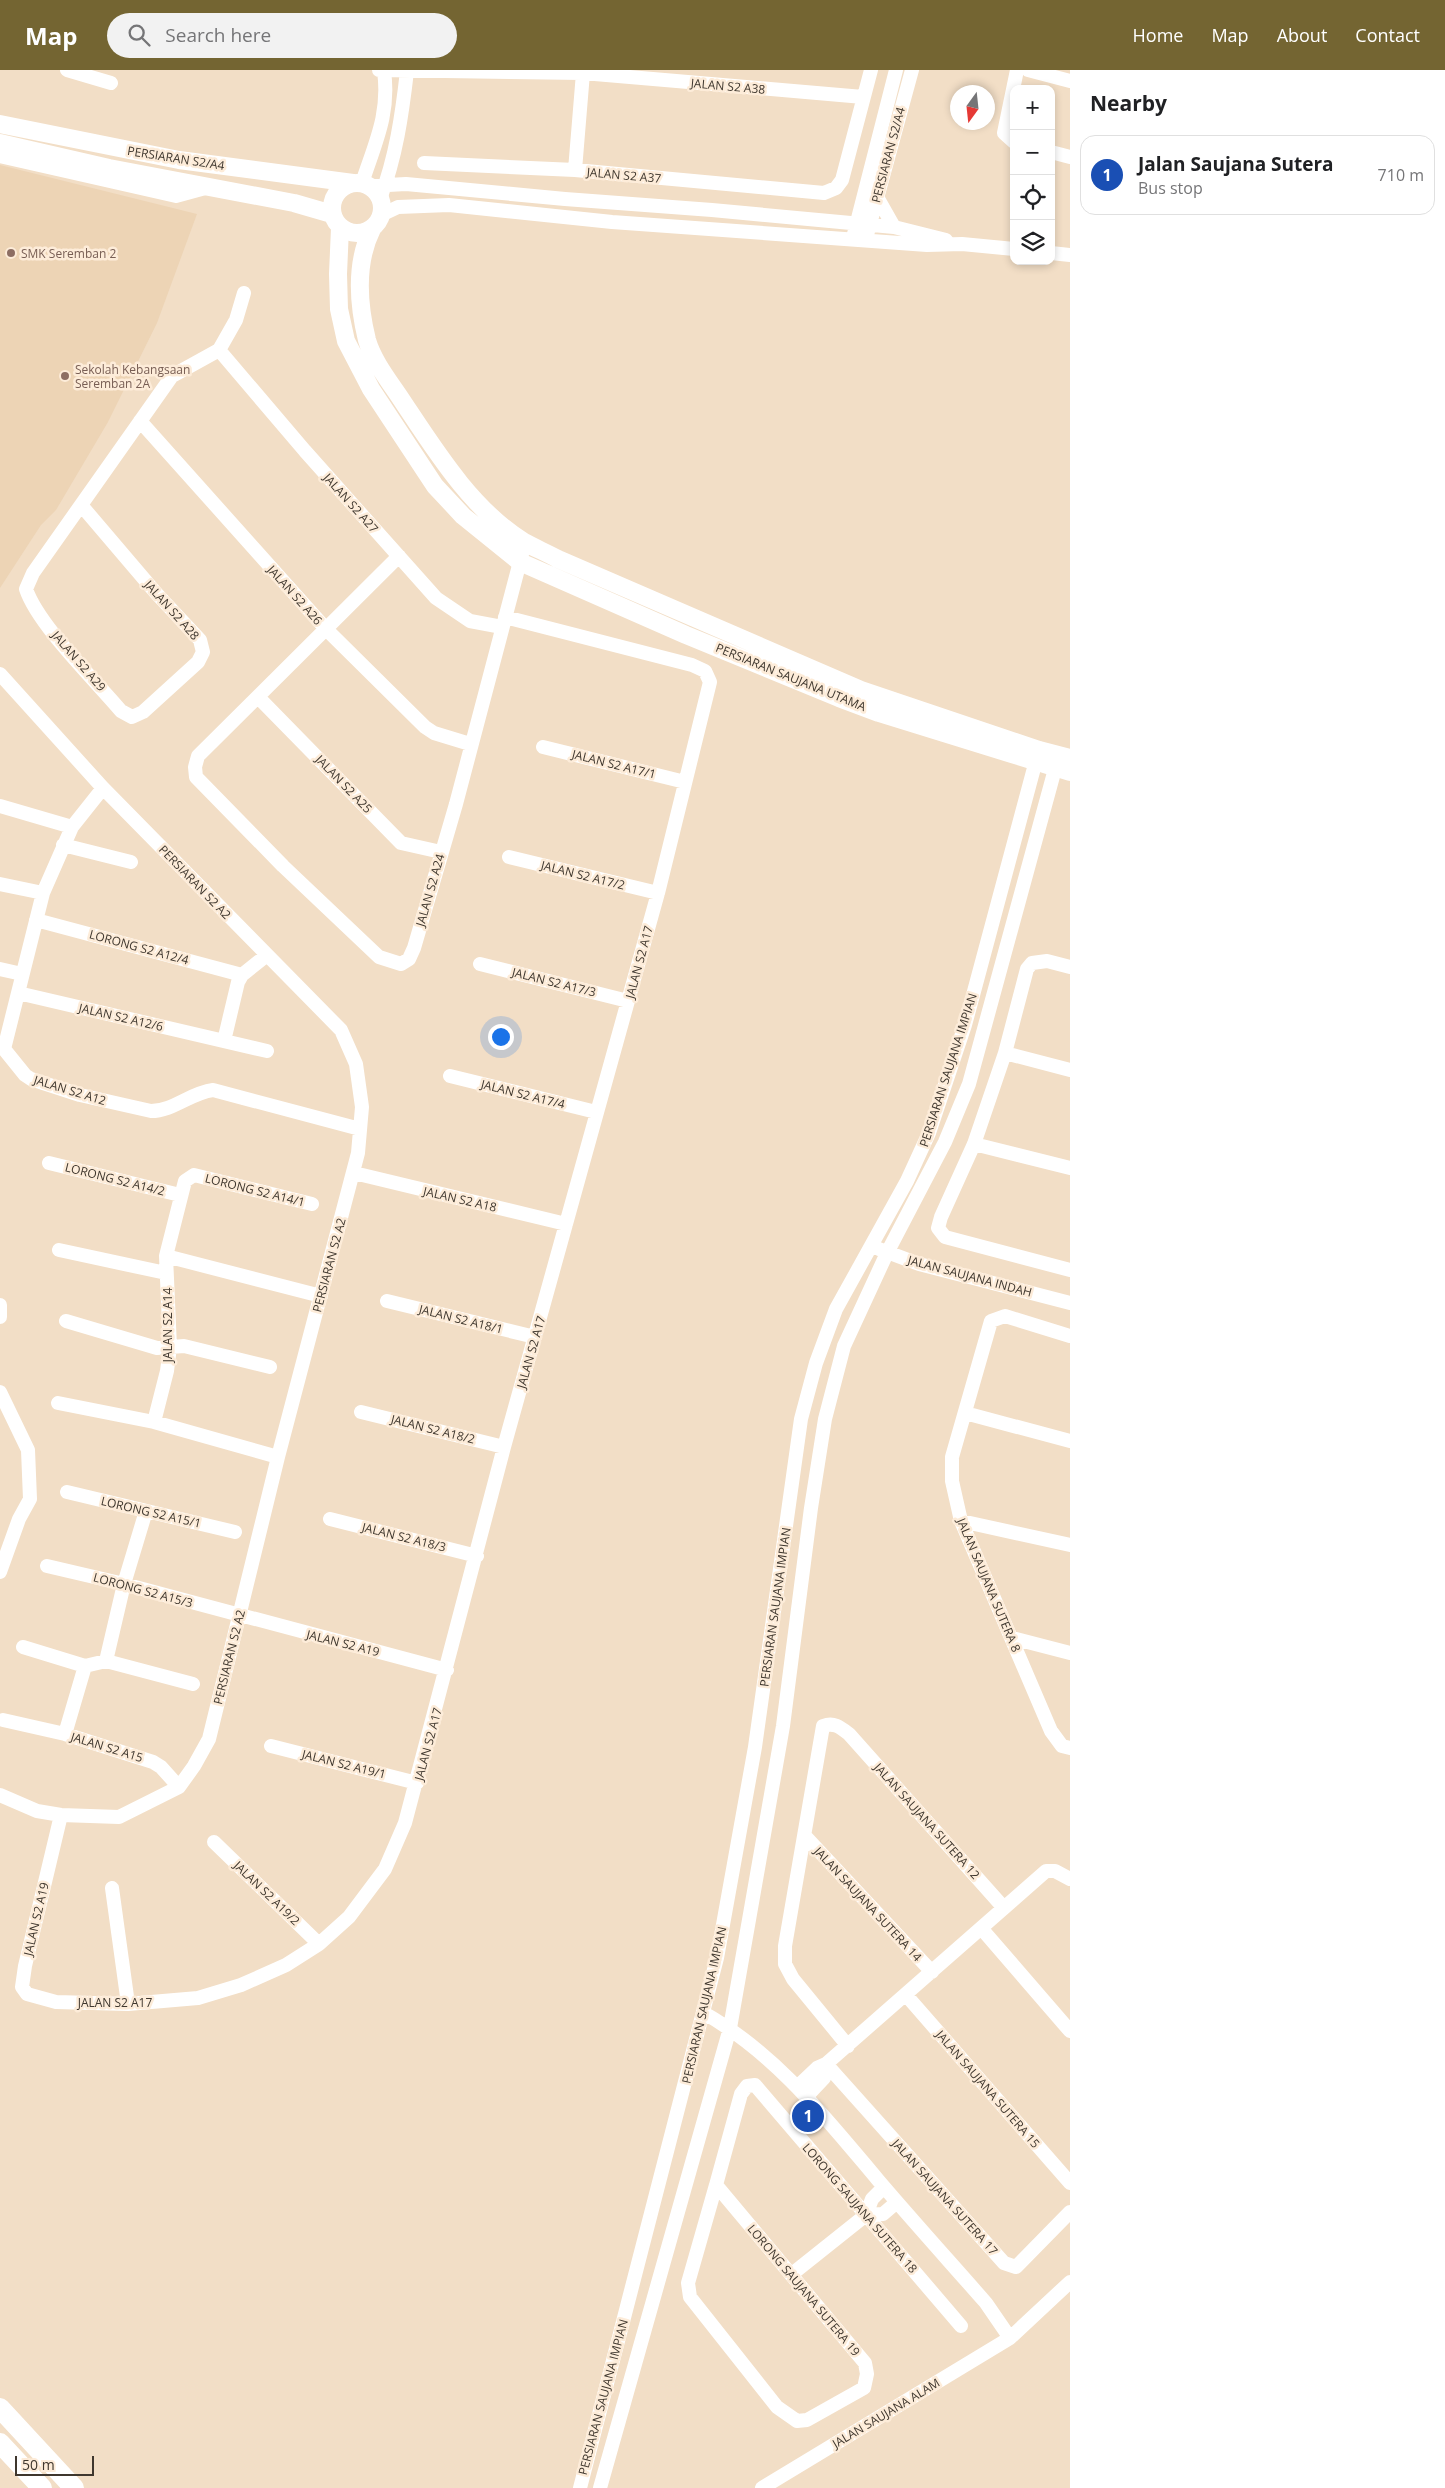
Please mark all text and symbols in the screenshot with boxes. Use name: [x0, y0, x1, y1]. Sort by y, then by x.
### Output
search box: [107, 13, 457, 58]
text: Map: [25, 19, 77, 52]
icon: search: [125, 21, 153, 49]
text: Search here: [165, 22, 271, 48]
text: Home: [1133, 23, 1183, 47]
text: Map: [1211, 23, 1249, 47]
text: About: [1277, 23, 1327, 47]
text: Contact: [1355, 23, 1420, 47]
street label: JALAN S2 A38: [689, 74, 766, 98]
north arrow: [950, 85, 995, 130]
map controls: [1010, 85, 1055, 265]
button: +: [1010, 85, 1055, 130]
text: Nearby: [1090, 89, 1167, 117]
street label: PERSIARAN S2/A4: [867, 105, 909, 205]
button: −: [1010, 130, 1055, 175]
street label: PERSIARAN S2/A4: [126, 142, 226, 174]
text: Jalan Saujana Sutera: [1138, 151, 1334, 177]
street label: JALAN S2 A37: [585, 163, 662, 187]
text: 1: [1102, 164, 1112, 186]
text: 710 m: [1378, 164, 1424, 186]
button: locate: [1010, 175, 1055, 220]
text: Bus stop: [1138, 177, 1203, 199]
button: layers: [1010, 220, 1055, 265]
place label: SMK Seremban 2: [21, 245, 116, 262]
marker: SMK Seremban 2: [5, 247, 17, 259]
place label: Sekolah Kebangsaan Seremban 2A: [75, 361, 190, 392]
marker: Sekolah Kebangsaan Seremban 2A: [59, 370, 71, 382]
street label: JALAN S2 A27: [319, 469, 382, 537]
street label: JALAN S2 A26: [263, 561, 326, 629]
street label: JALAN S2 A28: [140, 576, 203, 644]
street label: JALAN S2 A29: [47, 626, 110, 695]
street label: PERSIARAN SAUJANA UTAMA: [713, 639, 869, 715]
street label: JALAN S2 A17/1: [569, 745, 658, 783]
street label: JALAN S2 A25: [311, 751, 376, 817]
street label: PERSIARAN S2 A2: [155, 841, 235, 923]
street label: JALAN S2 A24: [411, 852, 449, 929]
street label: JALAN S2 A17/2: [538, 856, 627, 894]
street label: JALAN S2 A17: [621, 924, 657, 1001]
street label: LORONG S2 A12/4: [87, 926, 191, 968]
street label: JALAN S2 A17/3: [509, 963, 598, 1001]
street label: PERSIARAN SAUJANA IMPIAN: [915, 991, 981, 1149]
street label: JALAN S2 A12/6: [76, 999, 165, 1035]
your location: [488, 1024, 514, 1050]
street label: JALAN S2 A12: [31, 1071, 108, 1109]
street label: JALAN S2 A17/4: [478, 1075, 567, 1113]
street label: LORONG S2 A14/2: [63, 1158, 167, 1200]
street label: LORONG S2 A14/1: [203, 1169, 307, 1211]
street label: JALAN S2 A18: [421, 1182, 498, 1216]
street label: PERSIARAN S2 A2: [308, 1216, 350, 1314]
street label: JALAN SAUJANA INDAH: [905, 1251, 1034, 1301]
street label: JALAN S2 A14: [159, 1288, 176, 1363]
street label: JALAN S2 A18/1: [416, 1300, 505, 1338]
street label: JALAN S2 A17: [512, 1314, 550, 1391]
street label: JALAN S2 A18/2: [388, 1410, 477, 1448]
street label: LORONG S2 A15/1: [99, 1492, 203, 1532]
street label: JALAN SAUJANA SUTERA 8: [953, 1515, 1025, 1655]
street label: JALAN S2 A18/3: [359, 1518, 448, 1556]
street label: PERSIARAN SAUJANA IMPIAN: [755, 1526, 795, 1688]
street label: LORONG S2 A15/3: [91, 1569, 195, 1611]
street label: PERSIARAN S2 A2: [209, 1608, 249, 1706]
street label: JALAN S2 A19: [304, 1625, 381, 1660]
street label: JALAN S2 A17: [410, 1706, 446, 1783]
street label: JALAN S2 A15: [68, 1728, 145, 1766]
street label: JALAN S2 A19/1: [299, 1745, 388, 1783]
street label: JALAN SAUJANA SUTERA 12: [870, 1759, 984, 1883]
street label: JALAN SAUJANA SUTERA 14: [810, 1842, 926, 1965]
street label: JALAN S2 A19/2: [229, 1856, 304, 1929]
street label: JALAN S2 A19: [19, 1881, 53, 1958]
street label: PERSIARAN SAUJANA IMPIAN: [678, 1925, 730, 2085]
street label: JALAN S2 A17: [77, 1994, 152, 2011]
street label: JALAN SAUJANA SUTERA 15: [931, 2026, 1044, 2152]
pin: 1: [792, 2097, 824, 2135]
street label: JALAN SAUJANA SUTERA 17: [888, 2135, 1002, 2259]
street label: LORONG SAUJANA SUTERA 18: [799, 2139, 921, 2277]
street label: LORONG SAUJANA SUTERA 19: [744, 2221, 864, 2360]
street label: PERSIARAN SAUJANA IMPIAN: [574, 2317, 632, 2477]
street label: JALAN SAUJANA ALAM: [828, 2374, 943, 2452]
scale bar: [15, 2453, 94, 2476]
text: 50 m: [22, 2455, 55, 2474]

